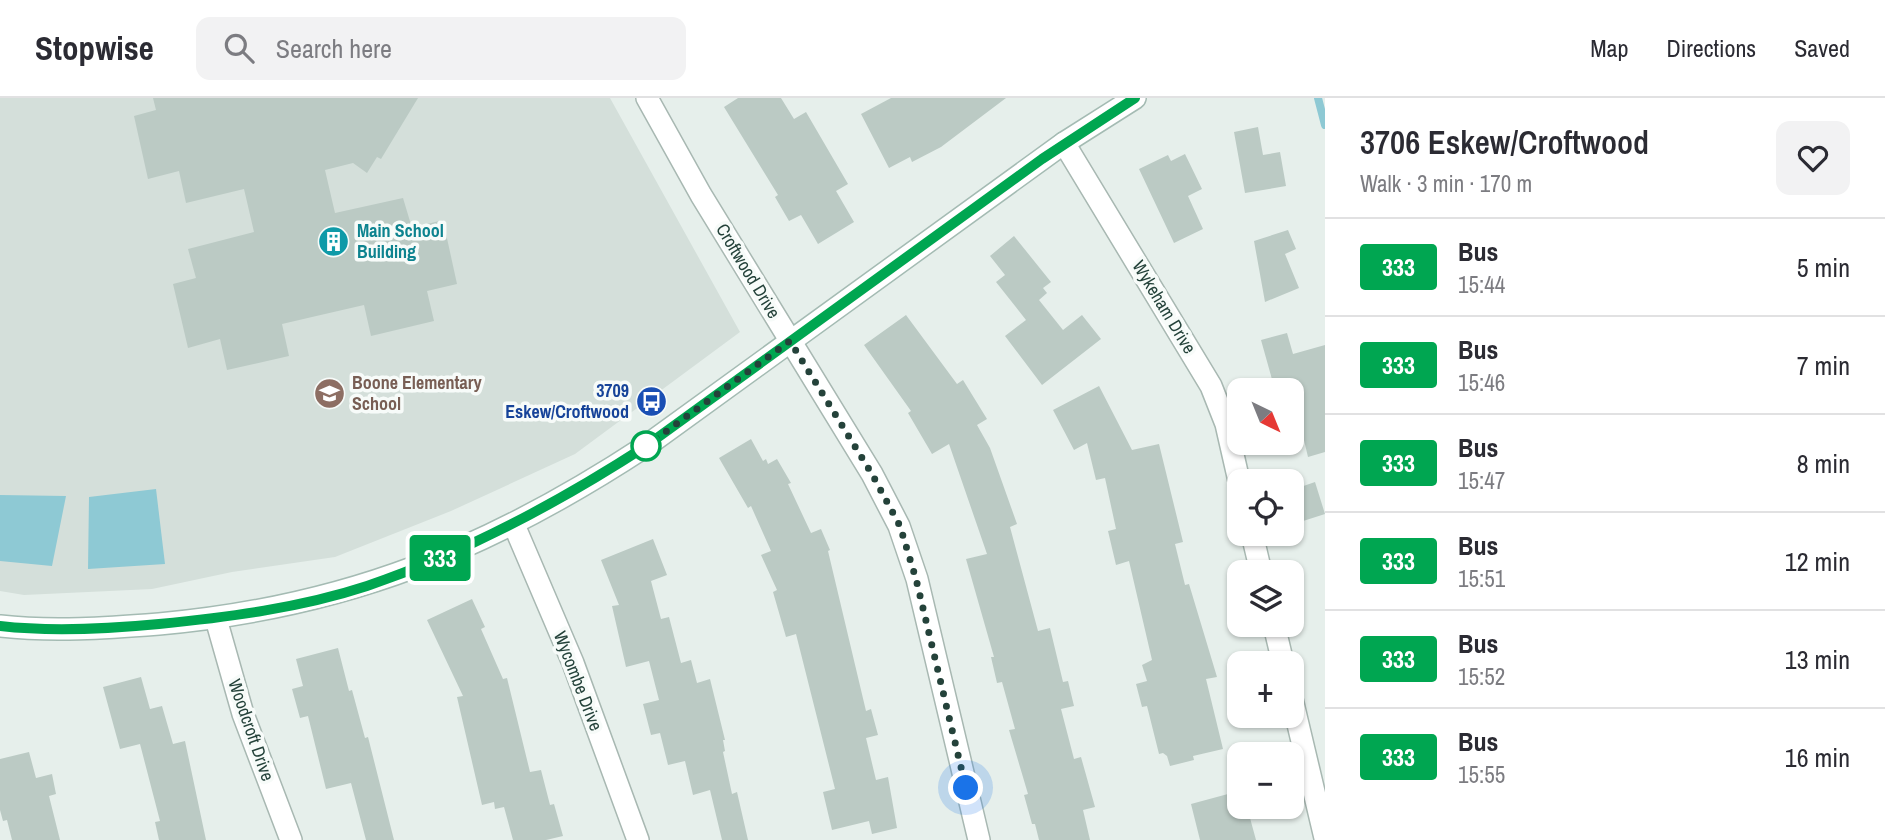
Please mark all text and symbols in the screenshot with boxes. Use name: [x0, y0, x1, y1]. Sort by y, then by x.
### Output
search box: [196, 17, 686, 80]
text: Stopwise: [35, 26, 154, 70]
icon: search: [220, 29, 258, 67]
text: Search here: [276, 31, 392, 66]
text: Map: [1590, 32, 1628, 64]
text: Directions: [1666, 32, 1756, 64]
text: Saved: [1794, 32, 1850, 64]
text: 3706 Eskew/Croftwood: [1360, 120, 1649, 164]
button: heart: [1776, 121, 1850, 195]
text: Walk · 3 min · 170 m: [1360, 168, 1532, 199]
place label: Main School Building: [357, 218, 444, 264]
street label: Croftwood Drive: [710, 219, 787, 323]
building icon: Main School Building: [317, 224, 351, 258]
text: Bus: [1458, 234, 1498, 269]
text: 5 min: [1797, 250, 1850, 285]
text: 333: [1382, 251, 1415, 283]
street label: Wykeham Drive: [1127, 255, 1202, 358]
text: 15:44: [1458, 269, 1505, 300]
text: Bus: [1458, 332, 1498, 367]
text: 7 min: [1797, 348, 1850, 383]
text: 333: [1382, 349, 1415, 381]
text: 15:46: [1458, 367, 1505, 398]
place label: Boone Elementary School: [352, 370, 482, 416]
school or university icon: Boone Elementary School: [312, 376, 346, 410]
place label: 3709 Eskew/Croftwood: [505, 378, 629, 424]
north arrow: [1227, 378, 1304, 455]
map controls: [1227, 378, 1304, 819]
bus stop icon: 3709 Eskew/Croftwood: [635, 384, 669, 418]
text: Bus: [1458, 430, 1498, 465]
unlabelled marker: [631, 431, 661, 461]
text: 8 min: [1797, 446, 1850, 481]
text: 333: [1382, 447, 1415, 479]
text: 15:47: [1458, 465, 1505, 496]
button: locate: [1227, 469, 1304, 546]
text: Bus: [1458, 528, 1498, 563]
line badge: 333: [400, 535, 480, 581]
text: 333: [424, 542, 456, 574]
text: 12 min: [1785, 544, 1850, 579]
text: 333: [1382, 545, 1415, 577]
button: layers: [1227, 560, 1304, 637]
text: 15:51: [1458, 563, 1505, 594]
text: Bus: [1458, 626, 1498, 661]
street label: Wycombe Drive: [548, 627, 609, 734]
text: 13 min: [1785, 642, 1850, 677]
text: 333: [1382, 643, 1415, 675]
button: +: [1227, 651, 1304, 728]
text: 15:52: [1458, 661, 1505, 692]
street label: Woodcroft Drive: [222, 675, 281, 784]
text: Bus: [1458, 724, 1498, 759]
text: 16 min: [1785, 740, 1850, 775]
text: 333: [1382, 741, 1415, 773]
button: −: [1227, 742, 1304, 819]
text: 15:55: [1458, 759, 1505, 790]
your location: [948, 770, 983, 805]

